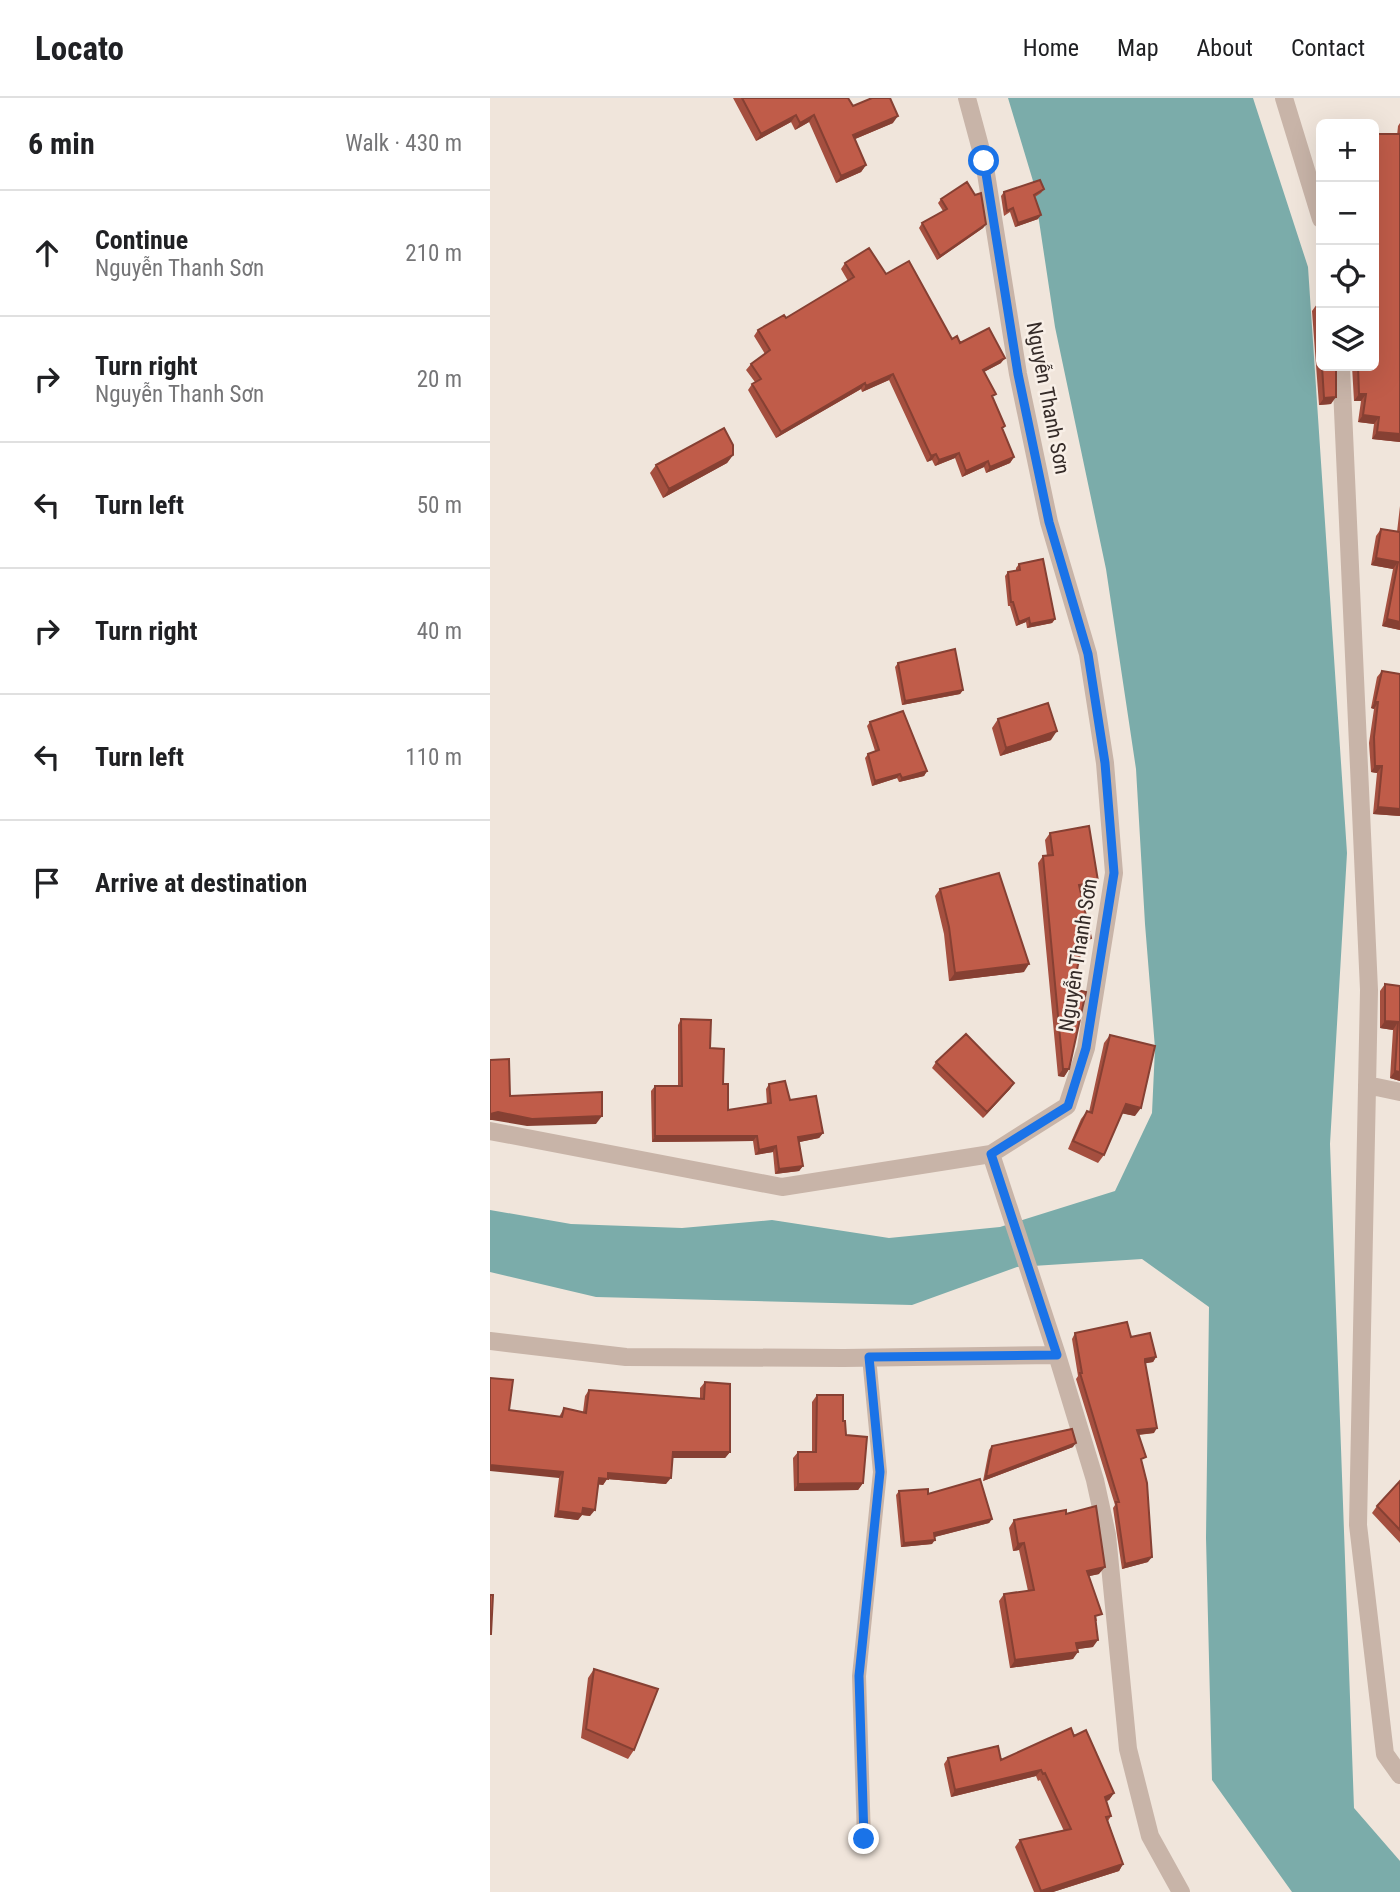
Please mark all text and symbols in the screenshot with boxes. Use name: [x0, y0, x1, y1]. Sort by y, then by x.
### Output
text: Locato: [35, 29, 124, 68]
text: Home: [1023, 34, 1079, 62]
text: Map: [1117, 34, 1159, 62]
text: About: [1197, 34, 1253, 62]
text: Contact: [1291, 34, 1365, 62]
map controls: [1316, 119, 1379, 371]
button: +: [1316, 119, 1379, 182]
text: 6 min: [28, 126, 95, 161]
text: Walk · 430 m: [345, 130, 462, 157]
route start: [968, 145, 999, 176]
button: −: [1316, 182, 1379, 245]
text: Continue: [95, 225, 188, 255]
icon: ahead: [28, 234, 66, 272]
text: 210 m: [405, 240, 462, 267]
button: locate: [1316, 245, 1379, 308]
text: Nguyễn Thanh Sơn: [95, 255, 264, 282]
button: layers: [1316, 308, 1379, 371]
street label: Nguyễn Thanh Sơn: [1021, 320, 1075, 476]
text: Turn right: [95, 351, 197, 381]
icon: right: [28, 360, 66, 398]
text: 20 m: [417, 366, 462, 393]
text: Nguyễn Thanh Sơn: [95, 381, 264, 408]
icon: left: [28, 486, 66, 524]
text: Turn left: [95, 490, 184, 520]
text: 50 m: [417, 492, 462, 519]
icon: right: [28, 612, 66, 650]
text: Turn right: [95, 616, 197, 646]
text: 40 m: [417, 618, 462, 645]
icon: left: [28, 738, 66, 776]
text: Turn left: [95, 742, 184, 772]
text: 110 m: [405, 744, 462, 771]
icon: arrive: [28, 864, 66, 902]
text: Arrive at destination: [95, 868, 307, 898]
street label: Nguyễn Thanh Sơn: [1054, 877, 1102, 1033]
route end: [848, 1823, 879, 1854]

